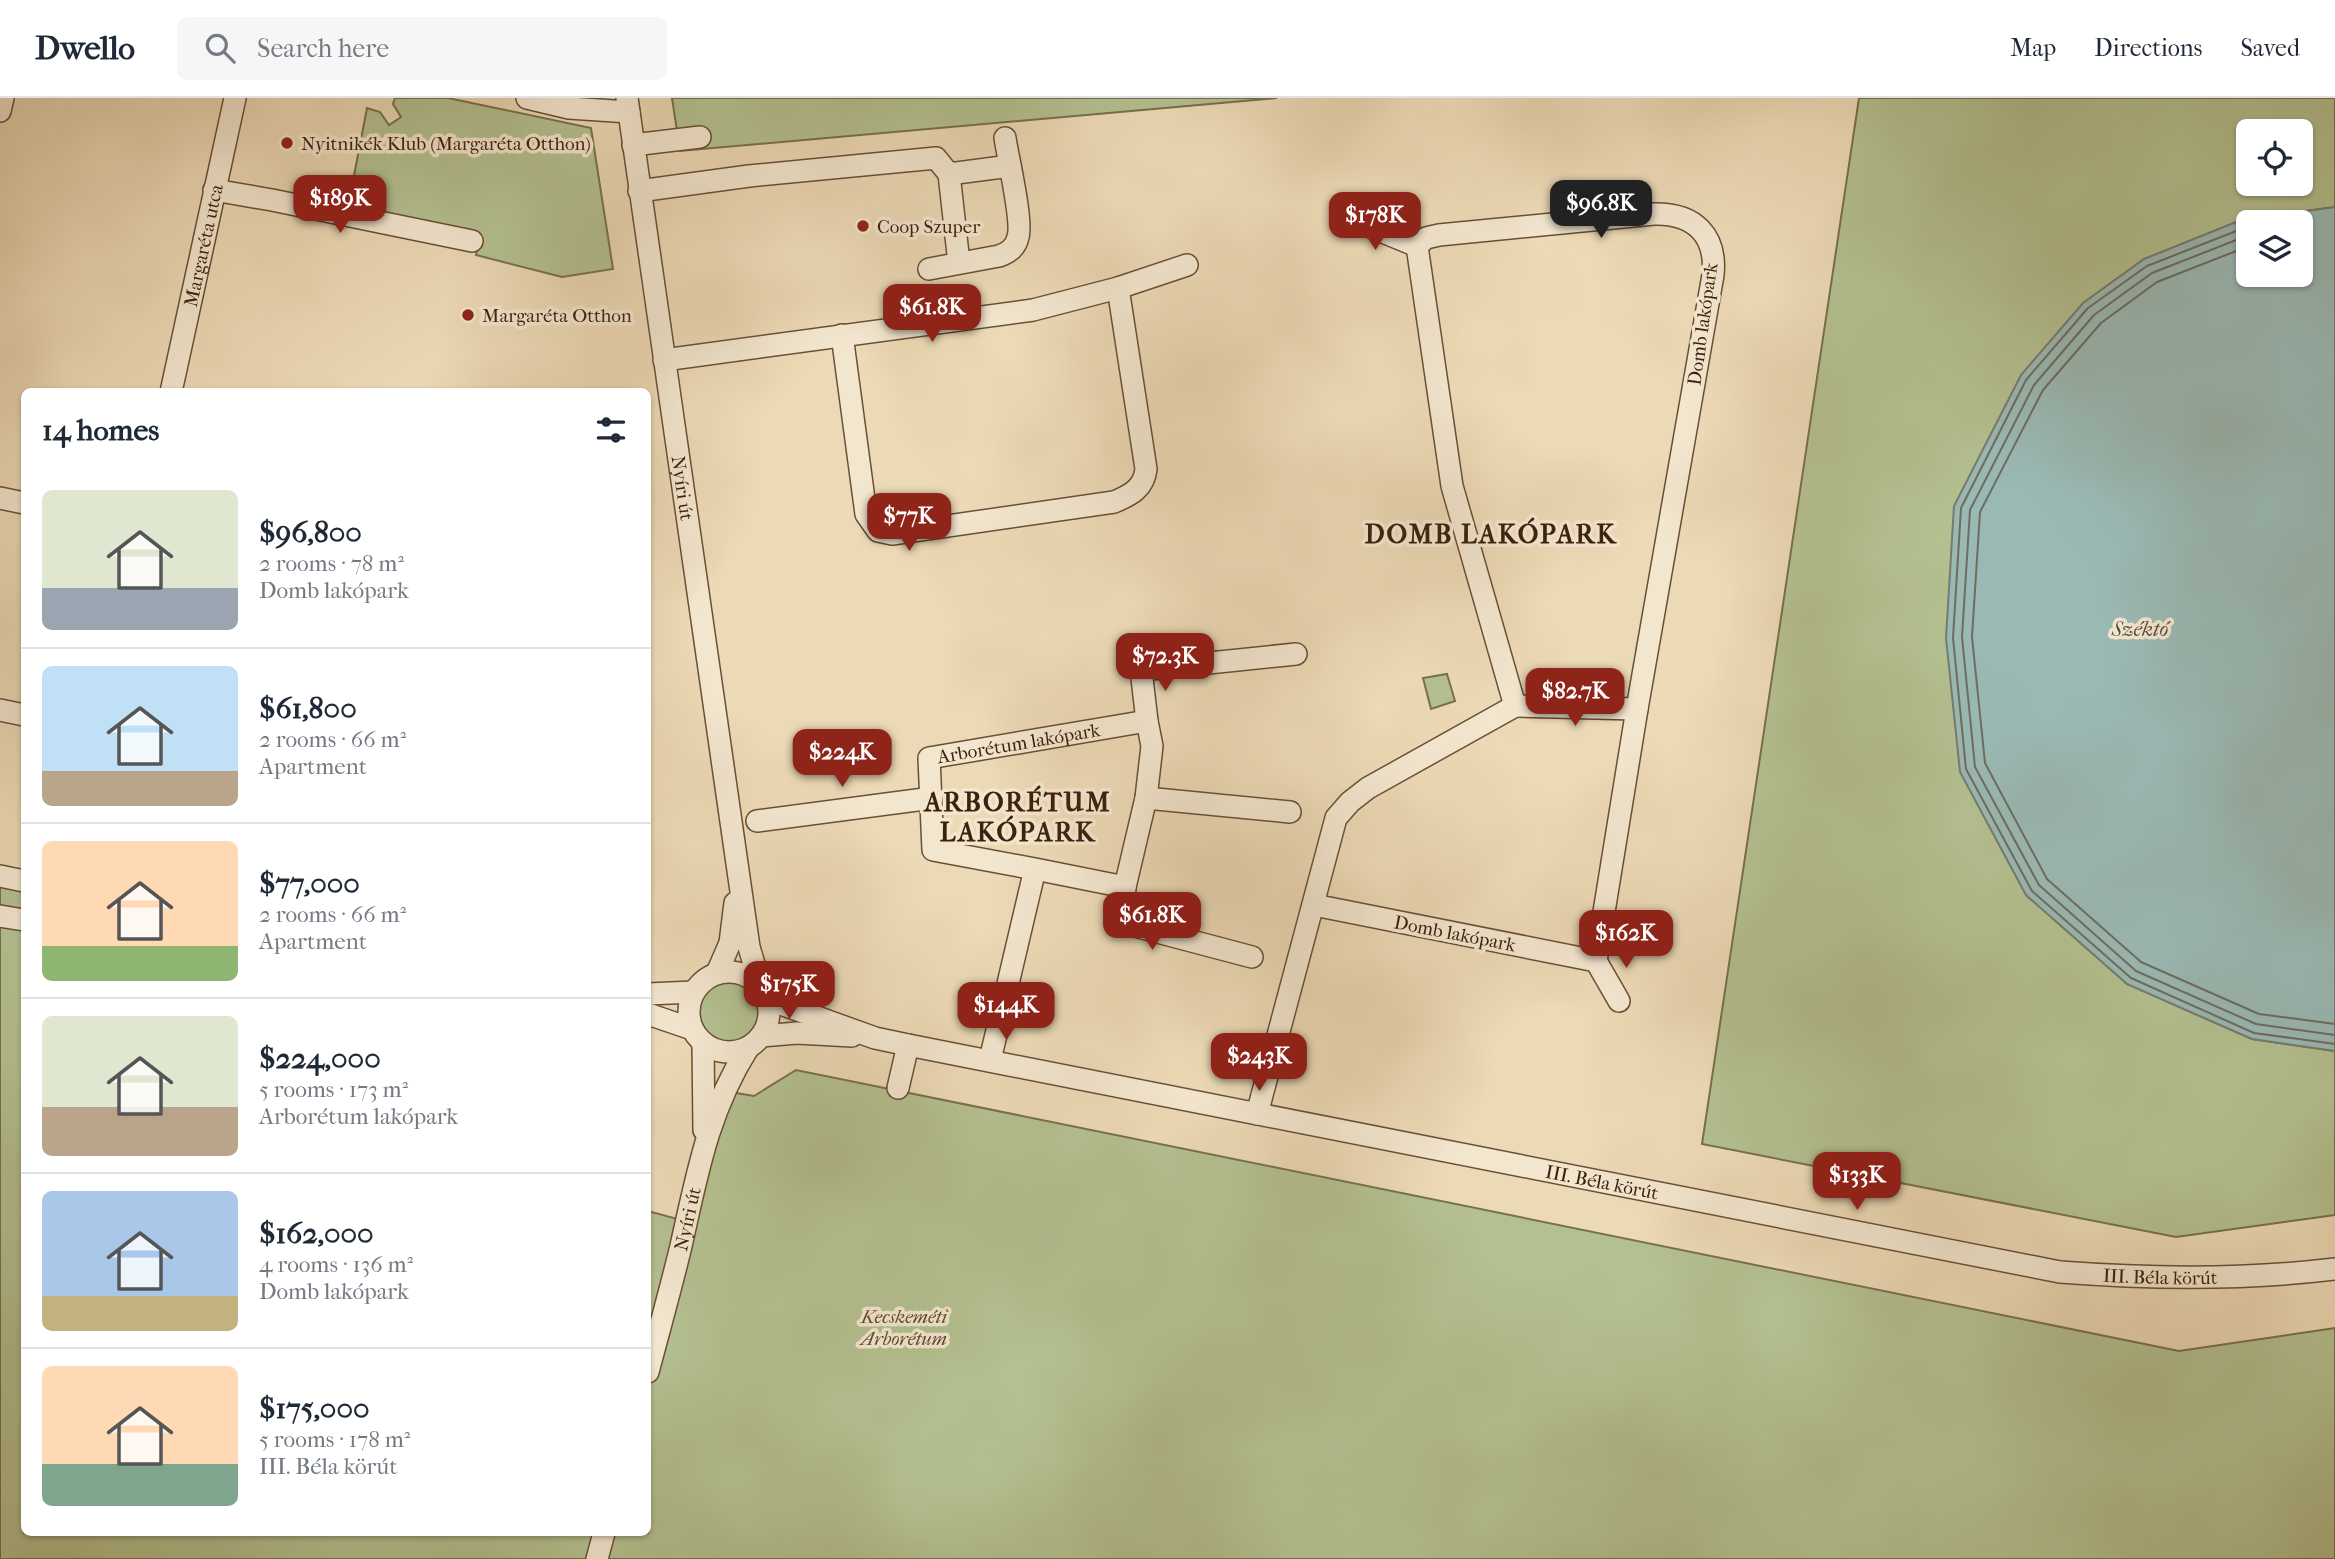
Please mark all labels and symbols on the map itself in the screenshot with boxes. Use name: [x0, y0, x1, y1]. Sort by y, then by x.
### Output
place label: Nyitnikék Klub (Margaréta Otthon): [301, 133, 591, 155]
marker: Nyitnikék Klub (Margaréta Otthon): [279, 135, 295, 151]
pin: $189K: [291, 176, 389, 235]
pin: $96.8K: [1544, 180, 1658, 240]
street label: Margaréta utca: [180, 182, 228, 309]
pin: $178K: [1326, 192, 1424, 252]
place label: Coop Szuper: [877, 216, 981, 238]
marker: Coop Szuper: [855, 218, 871, 234]
street label: Domb lakópark: [1683, 261, 1723, 387]
pin: $61.8K: [875, 285, 989, 344]
place label: Margaréta Otthon: [482, 305, 632, 327]
marker: Margaréta Otthon: [460, 307, 476, 323]
street label: Nyíri út: [667, 454, 698, 522]
pin: $77K: [868, 494, 950, 553]
district label: DOMB LAKÓPARK: [1365, 517, 1617, 550]
water label: Széktó: [2111, 617, 2171, 641]
pin: $72.3K: [1108, 634, 1222, 693]
pin: $82.7K: [1518, 668, 1632, 728]
street label: Arborétum lakópark: [935, 719, 1102, 769]
pin: $224K: [793, 730, 891, 789]
district label: ARBORÉTUM LAKÓPARK: [922, 785, 1112, 848]
pin: $61.8K: [1095, 892, 1209, 952]
pin: $162K: [1577, 910, 1675, 970]
street label: Domb lakópark: [1392, 911, 1518, 957]
pin: $175K: [740, 962, 838, 1021]
pin: $144K: [957, 982, 1055, 1042]
pin: $243K: [1210, 1034, 1308, 1093]
pin: $133K: [1808, 1152, 1906, 1212]
street label: III. Béla körút: [1544, 1161, 1660, 1205]
street label: Nyíri út: [670, 1185, 706, 1253]
street label: III. Béla körút: [2102, 1265, 2218, 1289]
park label: Kecskeméti Arborétum: [859, 1306, 948, 1350]

